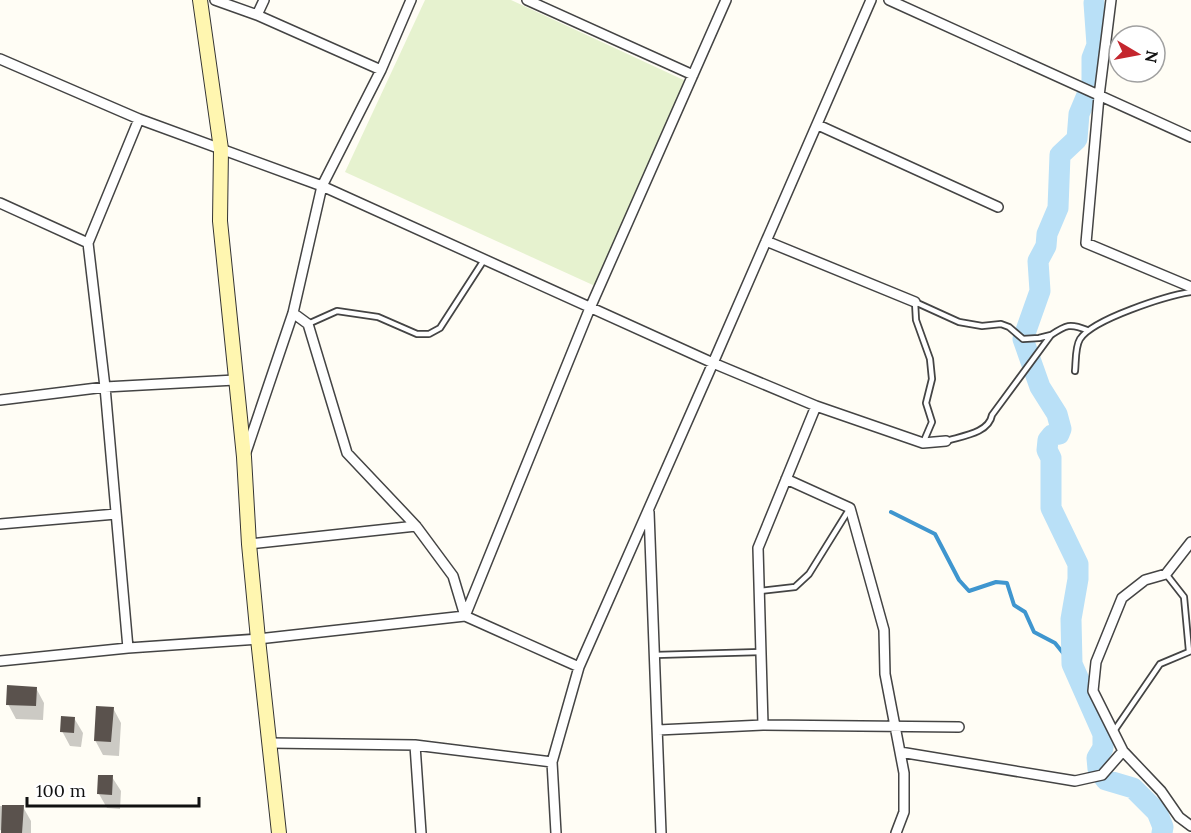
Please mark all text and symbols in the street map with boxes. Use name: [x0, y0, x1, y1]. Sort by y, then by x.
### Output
north arrow: [1107, 24, 1167, 84]
text: N: [1141, 49, 1163, 64]
scale bar: [27, 770, 200, 808]
text: 100 m: [36, 779, 86, 802]

